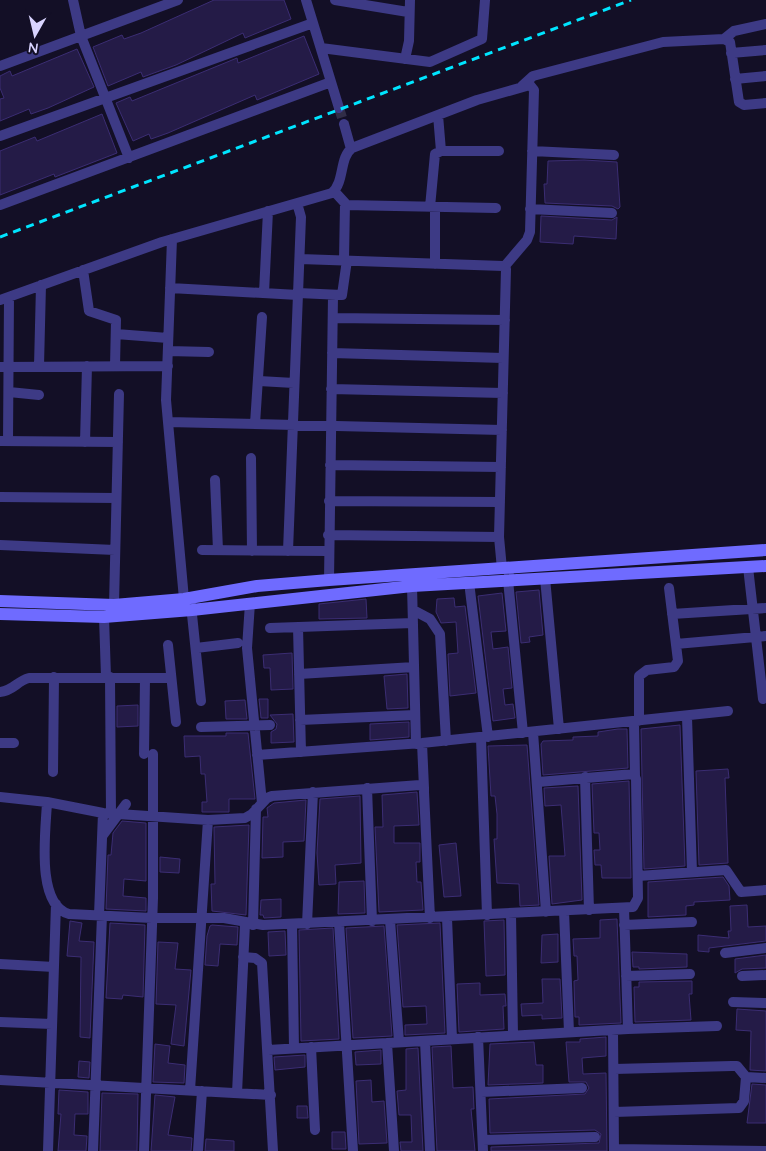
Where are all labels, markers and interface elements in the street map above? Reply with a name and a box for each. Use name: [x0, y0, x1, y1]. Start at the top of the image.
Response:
north arrow: [10, 10, 60, 60]
text: N: [27, 38, 40, 58]

